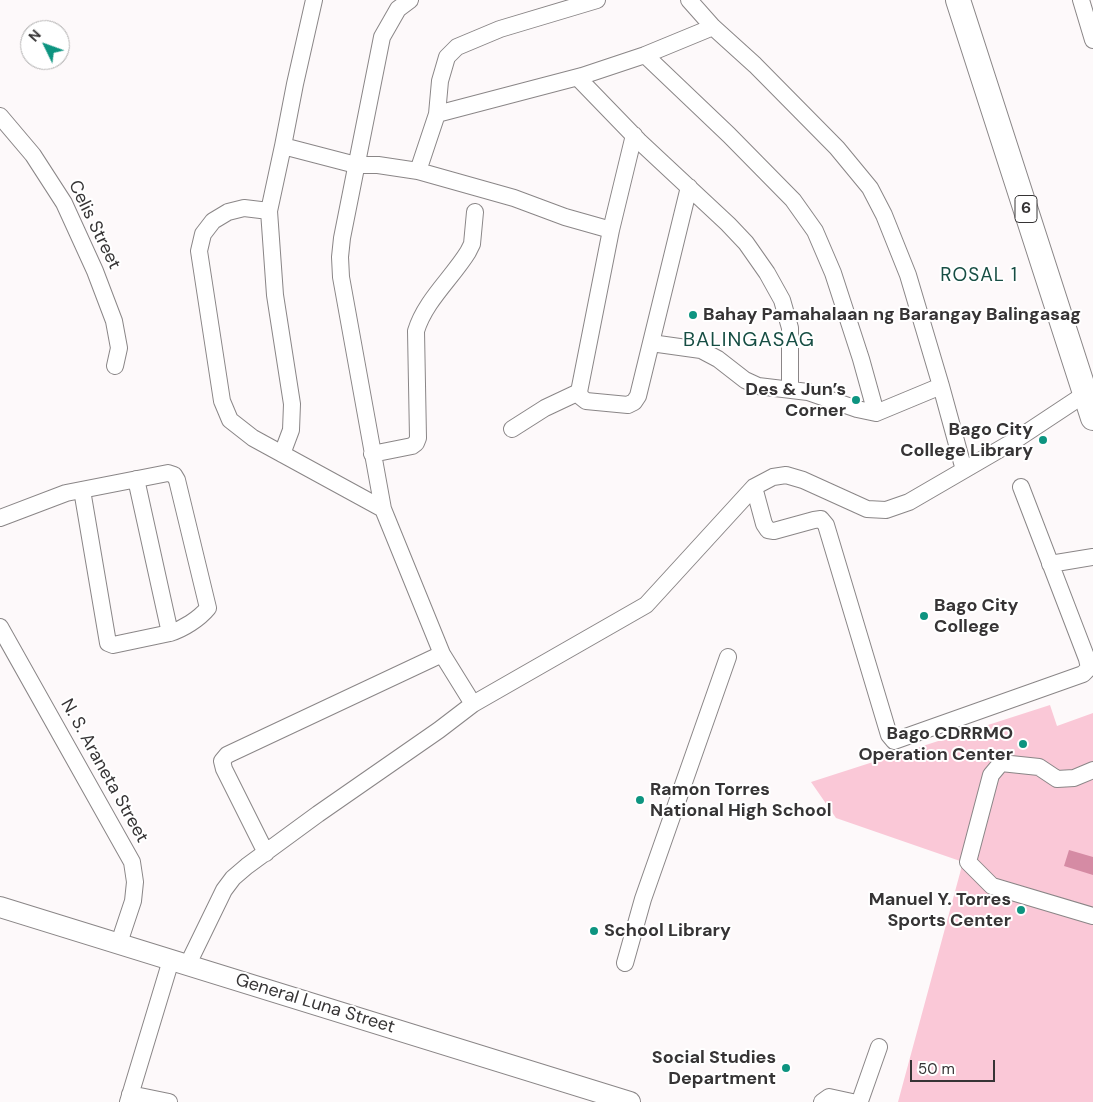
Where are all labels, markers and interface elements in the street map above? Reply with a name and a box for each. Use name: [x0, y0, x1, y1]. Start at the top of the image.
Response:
north arrow: [20, 20, 70, 70]
text: N: [24, 26, 45, 45]
street label: Celis Street: [63, 177, 125, 273]
road number: 6: [1015, 195, 1037, 222]
district label: ROSAL 1: [939, 265, 1019, 287]
place label: Bahay Pamahalaan ng Barangay Balingasag: [703, 304, 1081, 326]
marker: Bahay Pamahalaan ng Barangay Balingasag: [687, 309, 699, 321]
district label: BALINGASAG: [682, 329, 816, 353]
place label: Des & Jun’s Corner: [745, 379, 846, 422]
marker: Des & Jun’s Corner: [850, 394, 862, 406]
place label: Bago City College Library: [900, 419, 1033, 462]
marker: Bago City College Library: [1037, 434, 1049, 446]
place label: Bago City College: [934, 595, 1018, 638]
marker: Bago City College: [918, 610, 930, 622]
street label: N. S. Araneta Street: [56, 695, 152, 847]
place label: Bago CDRRMO Operation Center: [858, 723, 1013, 766]
marker: Bago CDRRMO Operation Center: [1017, 738, 1029, 750]
place label: Ramon Torres National High School: [650, 779, 832, 822]
marker: Ramon Torres National High School: [634, 794, 646, 806]
place label: Manuel Y. Torres Sports Center: [869, 889, 1011, 932]
marker: Manuel Y. Torres Sports Center: [1015, 904, 1027, 916]
place label: School Library: [604, 920, 731, 942]
marker: School Library: [588, 925, 600, 937]
street label: General Luna Street: [233, 969, 397, 1039]
place label: Social Studies Department: [652, 1047, 776, 1090]
scale bar: [913, 1050, 998, 1082]
text: 50 m: [918, 1059, 955, 1079]
marker: Social Studies Department: [780, 1062, 792, 1074]

